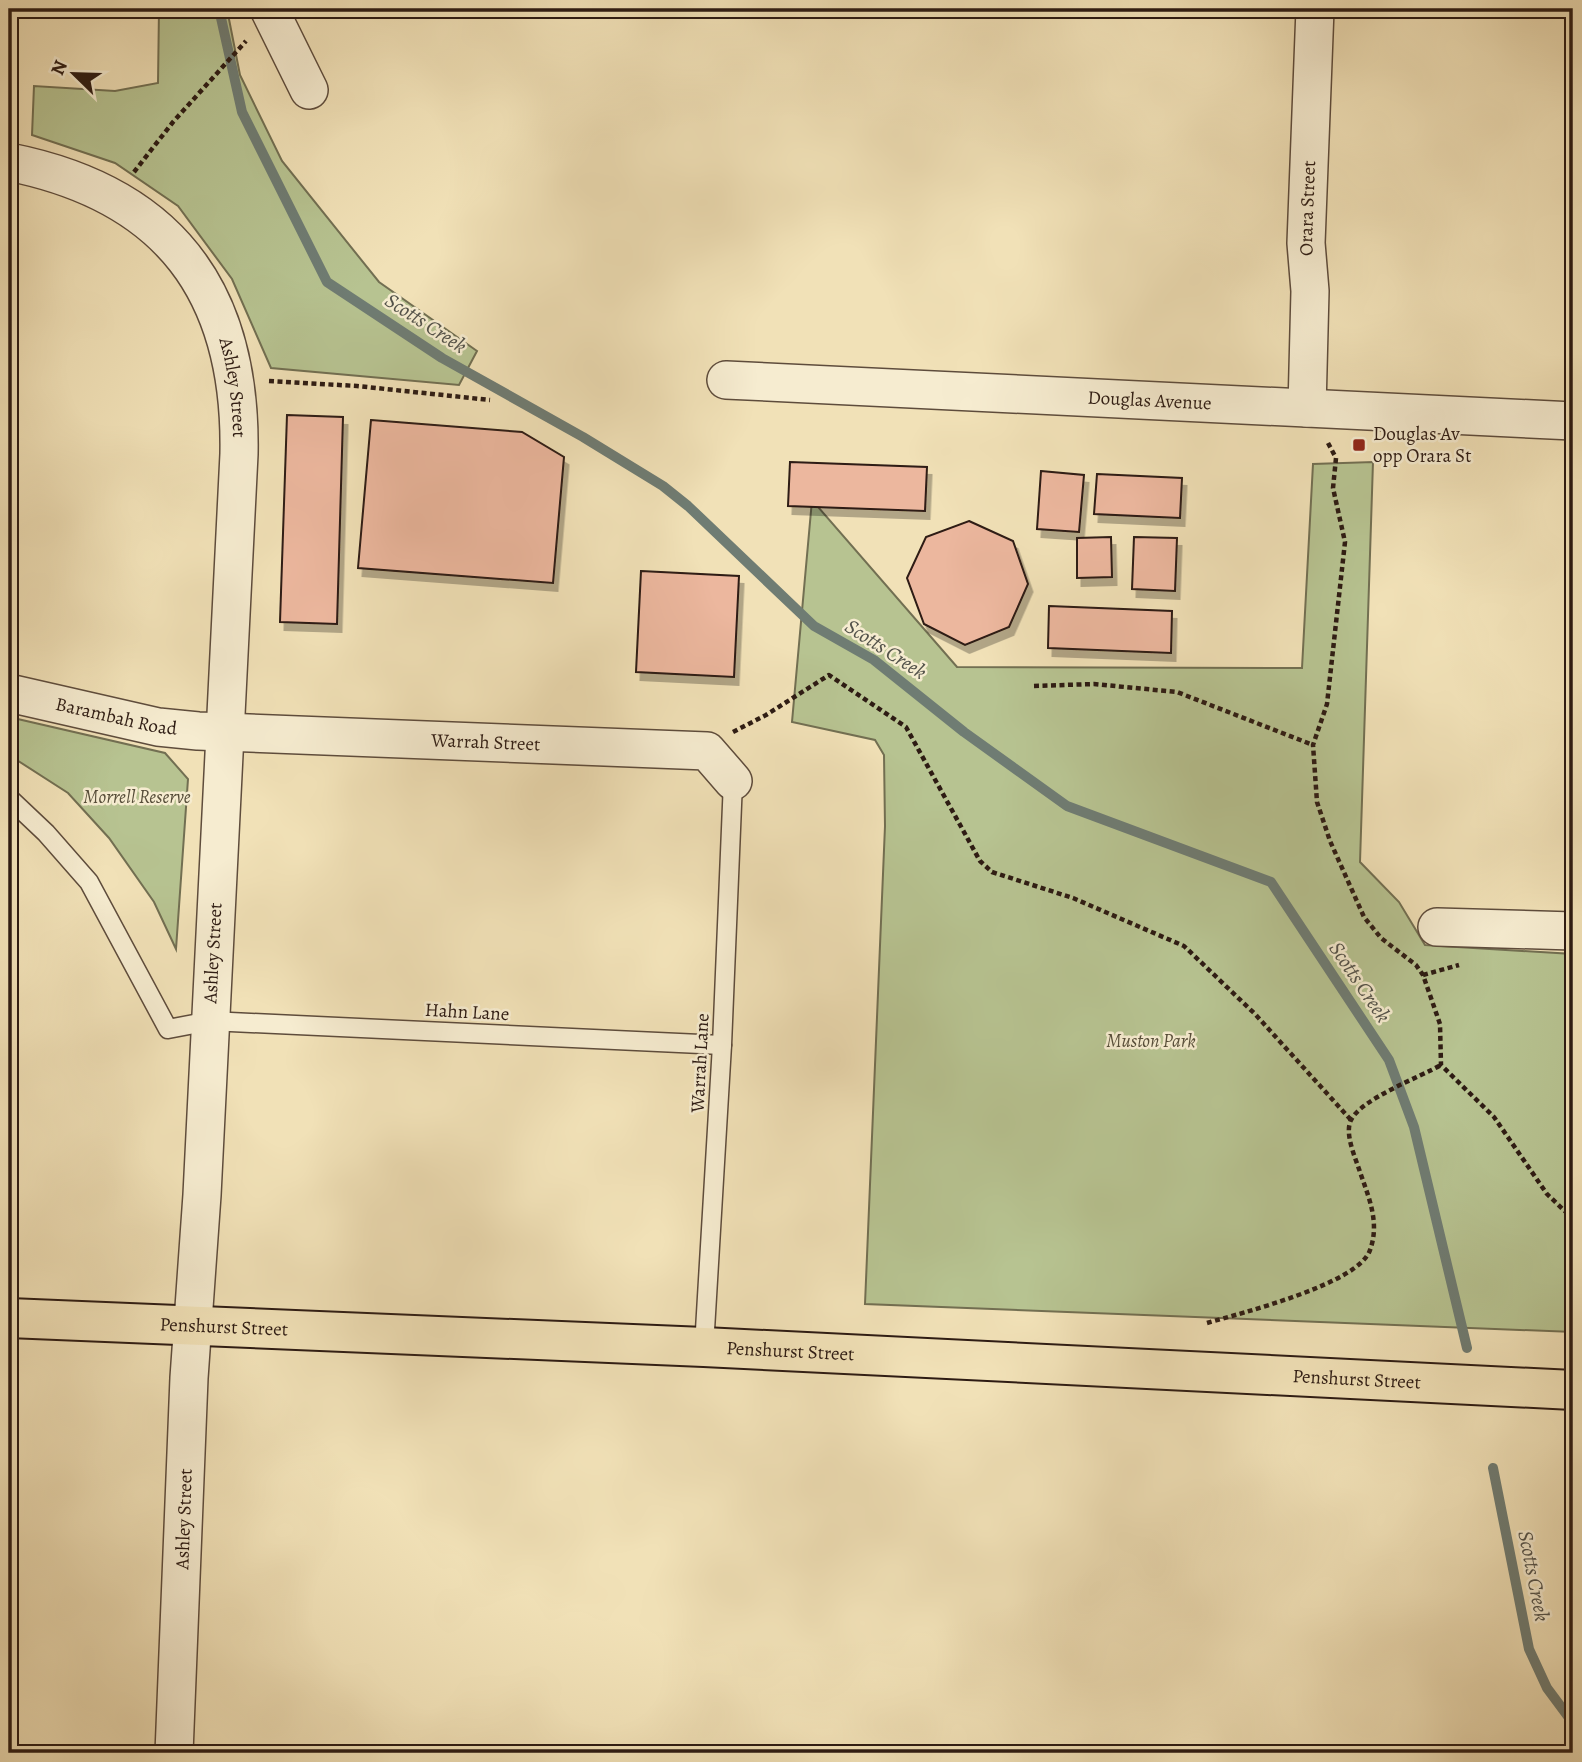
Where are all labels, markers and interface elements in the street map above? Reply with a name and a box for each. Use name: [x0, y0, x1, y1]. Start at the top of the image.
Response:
north arrow: [38, 38, 108, 108]
text: N: [45, 56, 74, 79]
street label: Orara Street: [1293, 160, 1322, 257]
water label: Scotts Creek: [380, 286, 472, 360]
street label: Ashley Street: [212, 333, 252, 438]
street label: Douglas Avenue: [1087, 385, 1212, 416]
place label: Douglas Av opp Orara St: [1373, 421, 1471, 469]
marker: Douglas Av opp Orara St: [1351, 437, 1367, 453]
water label: Scotts Creek: [840, 612, 932, 686]
street label: Barambah Road: [53, 691, 179, 742]
street label: Warrah Street: [430, 727, 541, 757]
park label: Morrell Reserve: [83, 784, 191, 810]
street label: Ashley Street: [197, 902, 229, 1005]
water label: Scotts Creek: [1323, 936, 1397, 1028]
street label: Hahn Lane: [424, 997, 510, 1027]
street label: Warrah Lane: [684, 1013, 716, 1114]
park label: Muston Park: [1106, 1028, 1196, 1054]
street label: Penshurst Street: [159, 1311, 288, 1343]
street label: Penshurst Street: [726, 1335, 855, 1367]
street label: Penshurst Street: [1292, 1363, 1421, 1395]
street label: Ashley Street: [169, 1468, 199, 1571]
water label: Scotts Creek: [1511, 1528, 1557, 1624]

